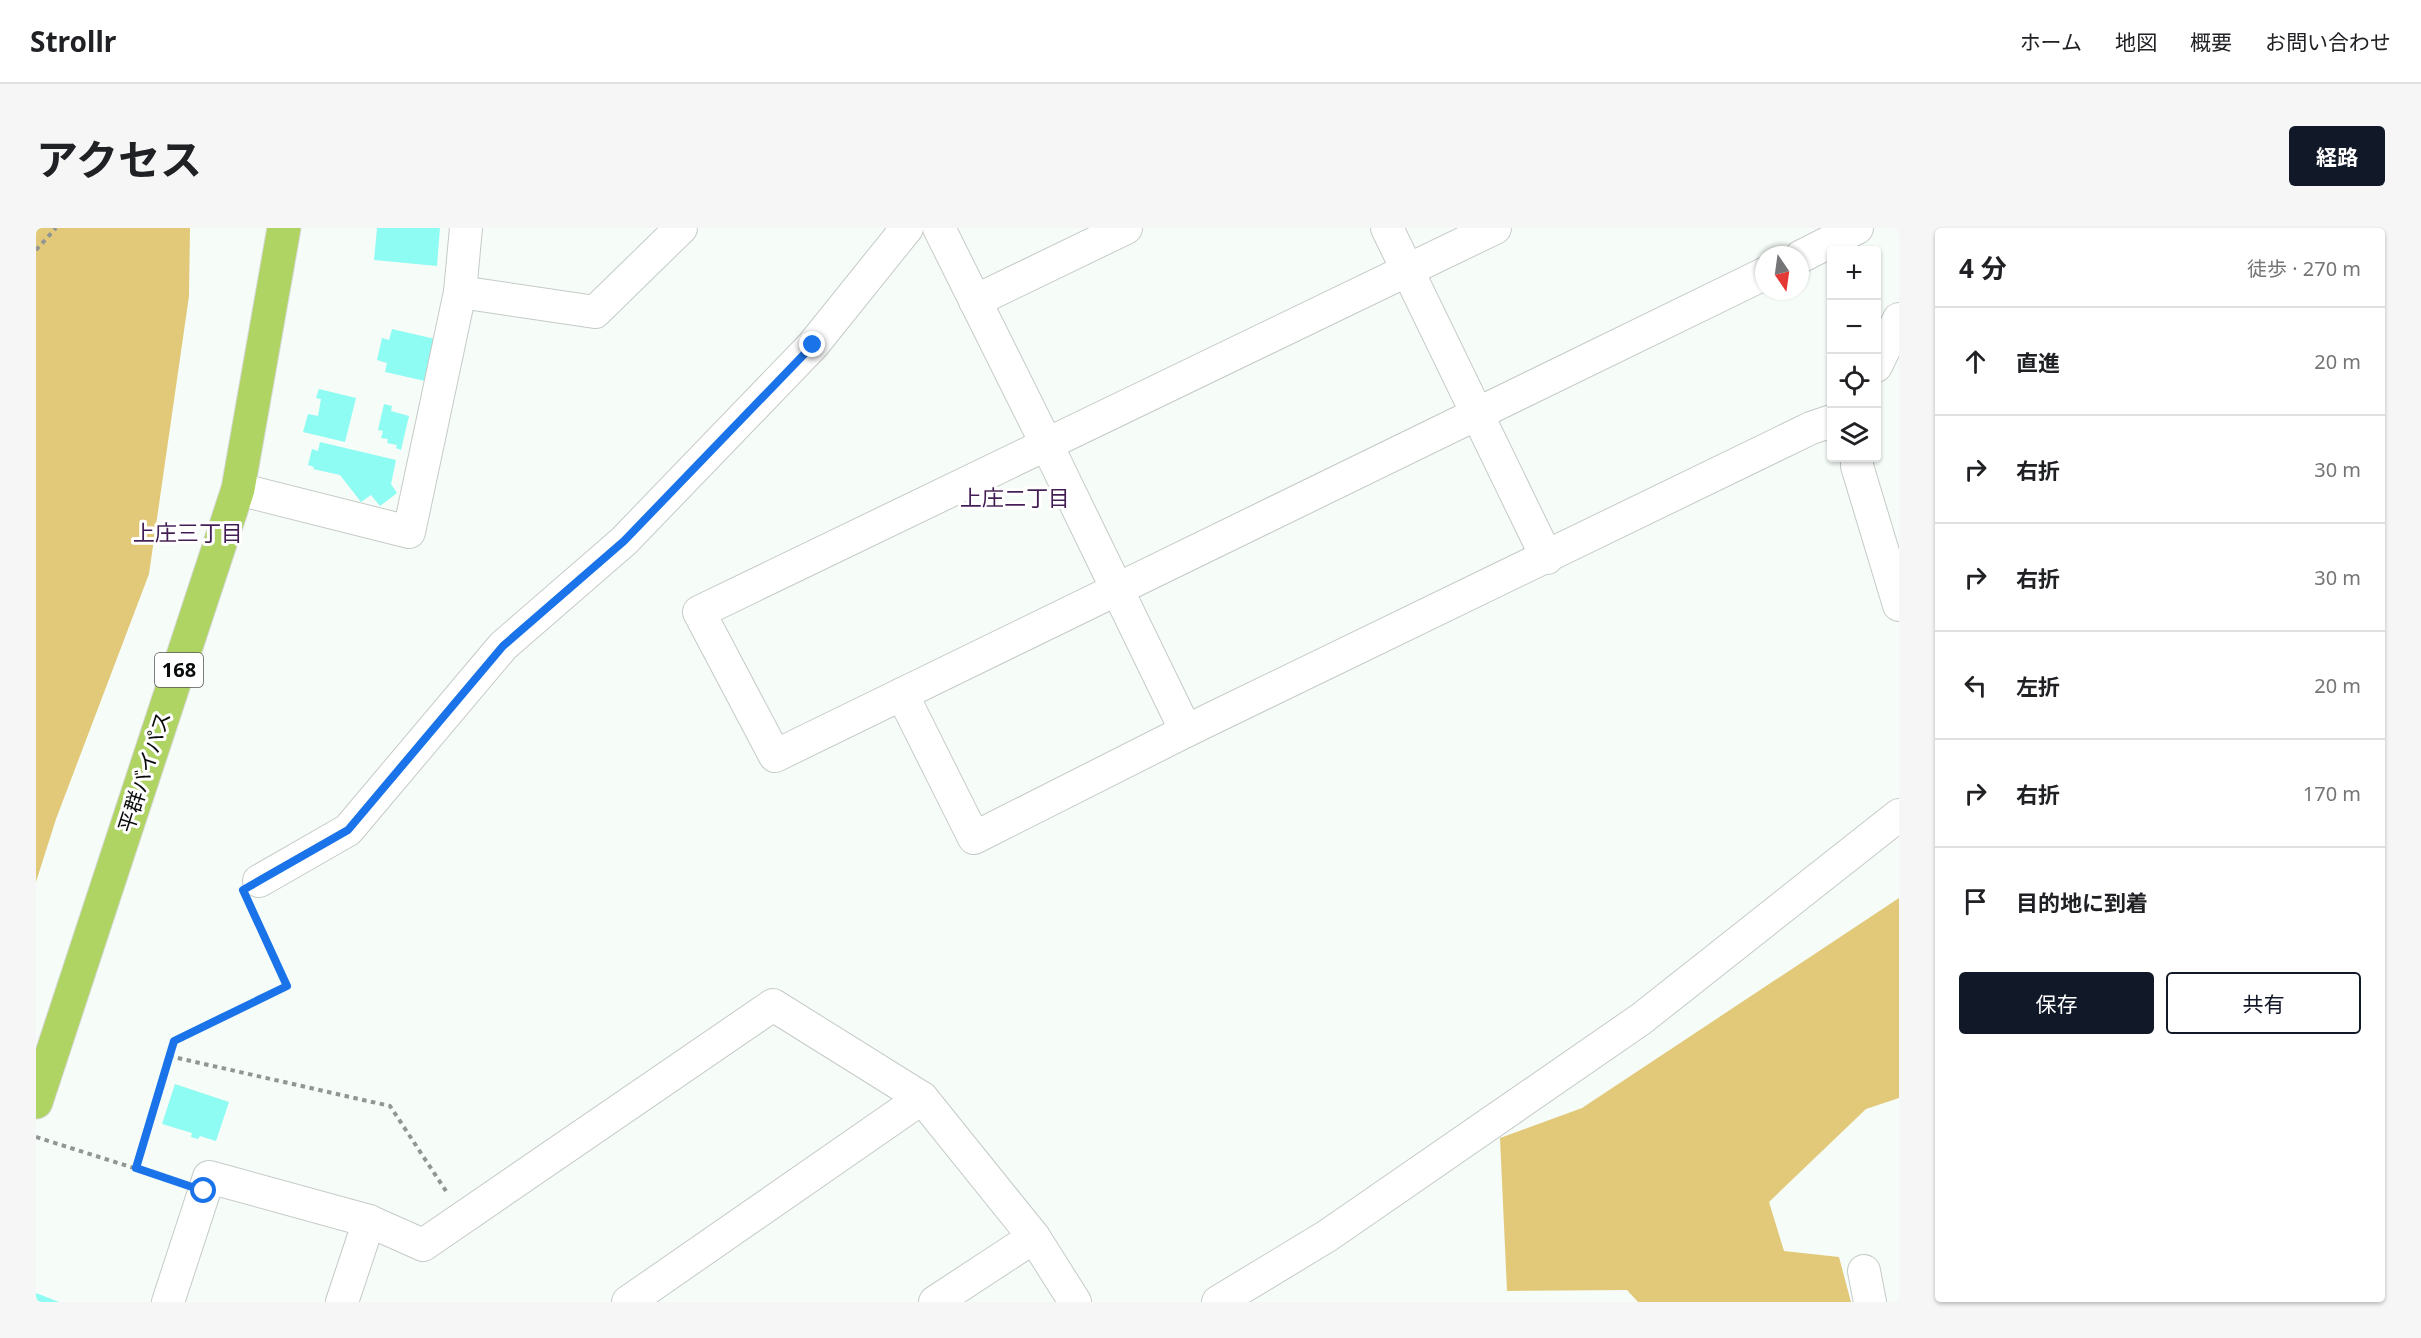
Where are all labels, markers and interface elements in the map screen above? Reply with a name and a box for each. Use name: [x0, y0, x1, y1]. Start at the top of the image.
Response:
text: Strollr: [30, 22, 116, 60]
text: ホーム: [2020, 28, 2082, 56]
text: 地図: [2115, 28, 2157, 56]
text: 概要: [2190, 28, 2232, 56]
text: お問い合わせ: [2265, 28, 2391, 56]
button: 経路: [2289, 126, 2385, 186]
text: アクセス: [36, 130, 202, 187]
north arrow: [1755, 246, 1809, 300]
map controls: [1827, 246, 1881, 462]
button: +: [1827, 246, 1881, 300]
text: 4 分: [1959, 250, 2007, 286]
text: 徒歩 · 270 m: [2247, 255, 2361, 282]
button: −: [1827, 300, 1881, 354]
route end: [799, 331, 825, 357]
icon: ahead: [1959, 345, 1992, 378]
text: 直進: [2016, 347, 2060, 377]
text: 20 m: [2314, 348, 2361, 375]
button: locate: [1827, 354, 1881, 408]
button: layers: [1827, 408, 1881, 462]
icon: right: [1959, 453, 1992, 486]
text: 右折: [2016, 455, 2060, 485]
text: 30 m: [2314, 456, 2361, 483]
district label: 上庄二丁目: [960, 482, 1070, 512]
district label: 上庄三丁目: [133, 517, 243, 547]
icon: right: [1959, 561, 1992, 594]
text: 右折: [2016, 563, 2060, 593]
text: 30 m: [2314, 564, 2361, 591]
road number: 168: [155, 653, 203, 687]
icon: left: [1959, 669, 1992, 702]
text: 左折: [2016, 671, 2060, 701]
text: 20 m: [2314, 672, 2361, 699]
street label: 平群バイパス: [111, 708, 177, 836]
icon: right: [1959, 777, 1992, 810]
text: 右折: [2016, 779, 2060, 809]
text: 170 m: [2303, 780, 2361, 807]
icon: arrive: [1959, 885, 1992, 918]
text: 目的地に到着: [2016, 887, 2148, 917]
button: 保存: [1959, 972, 2154, 1034]
button: 共有: [2166, 972, 2361, 1034]
route start: [190, 1177, 216, 1203]

